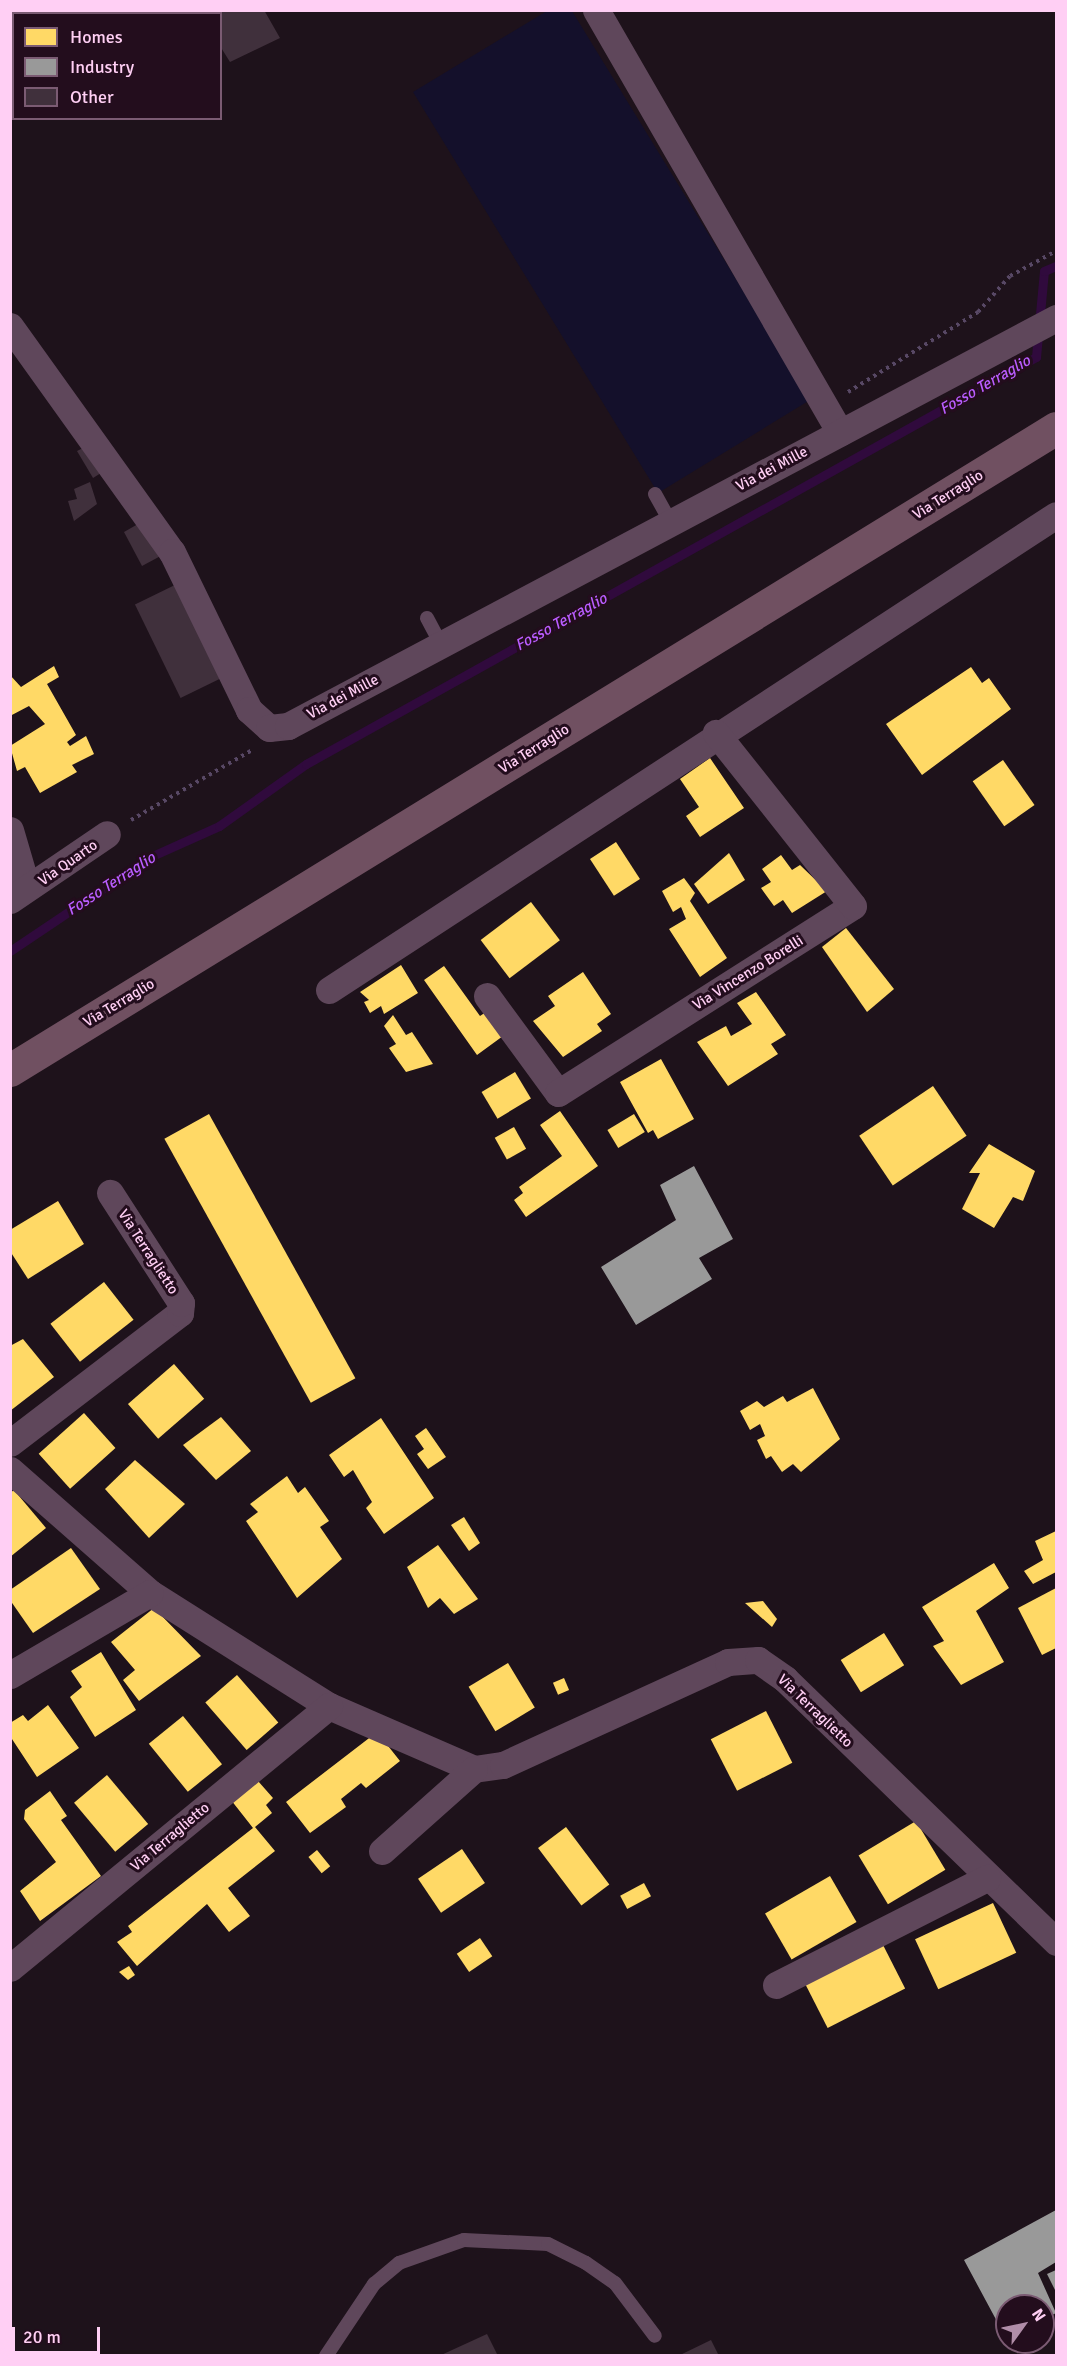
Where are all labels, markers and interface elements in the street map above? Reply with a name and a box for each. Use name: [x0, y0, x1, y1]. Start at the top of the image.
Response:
legend: [12, 12, 222, 120]
text: Homes: [70, 26, 123, 48]
text: Industry: [70, 56, 134, 78]
text: Other: [70, 86, 114, 108]
water label: Fosso Terraglio: [936, 351, 1034, 419]
street label: Via dei Mille: [733, 443, 811, 495]
street label: Via Terraglio: [909, 466, 987, 524]
water label: Fosso Terraglio: [512, 589, 610, 655]
street label: Via dei Mille: [304, 671, 382, 723]
street label: Via Terraglio: [495, 720, 573, 778]
street label: Via Quarto: [35, 836, 101, 890]
water label: Fosso Terraglio: [63, 848, 159, 920]
street label: Via Vincenzo Borelli: [689, 932, 807, 1014]
street label: Via Terraglio: [80, 975, 158, 1031]
street label: Via Terraglietto: [114, 1206, 182, 1298]
street label: Via Terraglietto: [774, 1671, 856, 1751]
street label: Via Terraglietto: [127, 1799, 213, 1875]
north arrow: [995, 2294, 1055, 2354]
text: N: [1027, 2305, 1050, 2325]
scale bar: [15, 2315, 104, 2353]
text: 20 m: [23, 2326, 61, 2348]

